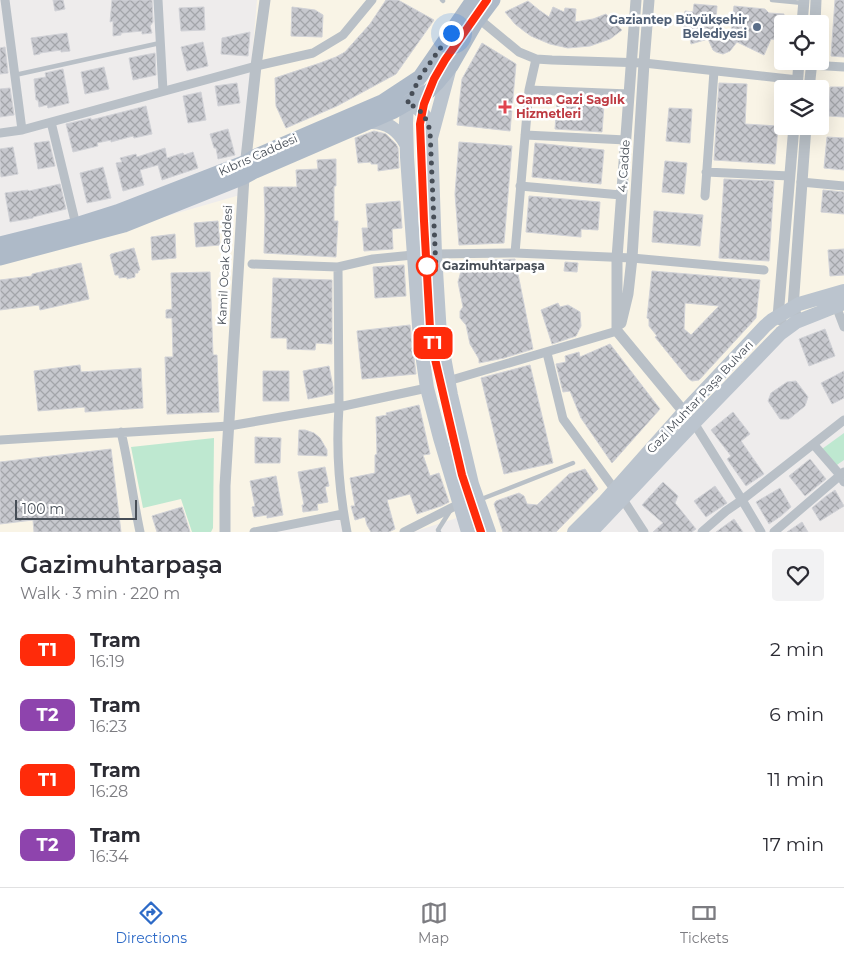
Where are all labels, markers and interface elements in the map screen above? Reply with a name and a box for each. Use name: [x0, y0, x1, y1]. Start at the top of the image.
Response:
place label: Gaziantep Büyükşehir Belediyesi: [609, 12, 747, 41]
map controls: [774, 15, 829, 135]
button: locate: [774, 15, 829, 70]
your location: [439, 21, 464, 46]
marker: Gaziantep Büyükşehir Belediyesi: [751, 21, 763, 33]
button: layers: [774, 80, 829, 135]
place label: Gama Gazi Saglık Hizmetleri: [516, 92, 625, 121]
marker: Gama Gazi Saglık Hizmetleri: [498, 100, 512, 114]
street label: Kıbrıs Caddesi: [216, 130, 300, 179]
street label: 4. Cadde: [614, 139, 633, 193]
street label: Kamil Ocak Caddesi: [214, 205, 235, 325]
marker: Gazimuhtarpaşa: [416, 255, 438, 277]
place label: Gazimuhtarpaşa: [442, 258, 545, 273]
line badge: T1: [410, 327, 456, 359]
text: T1: [424, 332, 442, 354]
street label: Gazi Muhtar Paşa Bulvarı: [643, 337, 756, 456]
scale bar: [15, 497, 138, 520]
text: 100 m: [22, 500, 64, 518]
button: heart: [772, 549, 824, 601]
text: Gazimuhtarpaşa: [20, 550, 223, 579]
text: Walk · 3 min · 220 m: [20, 584, 180, 603]
text: Tram: [90, 629, 141, 652]
text: 2 min: [770, 638, 824, 661]
text: T1: [38, 639, 57, 661]
text: 16:19: [90, 652, 124, 671]
text: Tram: [90, 694, 141, 717]
text: 6 min: [769, 703, 824, 726]
text: T2: [36, 704, 59, 726]
text: 16:23: [90, 717, 127, 736]
text: Tram: [90, 759, 141, 782]
text: 11 min: [767, 768, 824, 791]
text: T1: [38, 769, 57, 791]
text: 16:28: [90, 782, 128, 801]
text: Tram: [90, 824, 141, 847]
text: 17 min: [763, 833, 824, 856]
text: T2: [36, 834, 59, 856]
text: 16:34: [90, 847, 129, 866]
tab: Directions: [115, 899, 187, 947]
tab: Map: [418, 899, 449, 947]
tab: Tickets: [680, 899, 729, 947]

